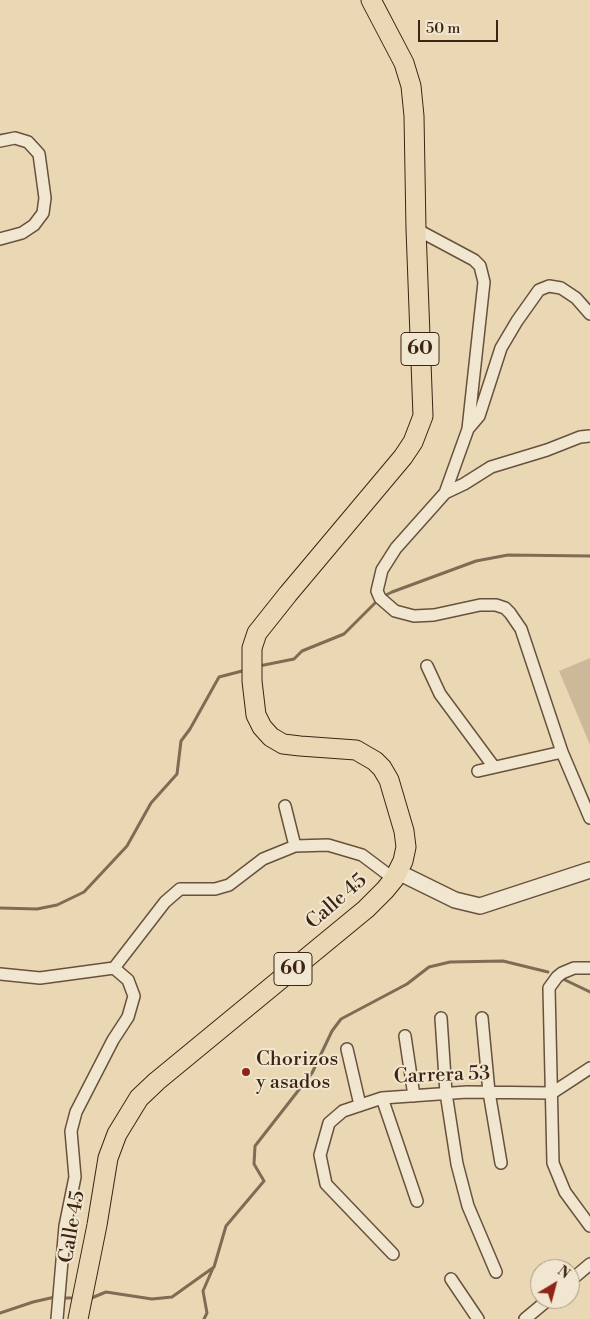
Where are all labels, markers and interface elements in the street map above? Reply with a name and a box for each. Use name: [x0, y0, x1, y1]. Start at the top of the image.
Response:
scale bar: [420, 10, 500, 42]
text: 50 m: [426, 19, 460, 38]
road number: 60: [401, 332, 439, 366]
street label: Calle 45: [302, 869, 372, 935]
road number: 60: [274, 952, 312, 986]
place label: Chorizos y asados: [256, 1048, 338, 1095]
street label: Carrera 53: [393, 1062, 491, 1090]
marker: Chorizos y asados: [240, 1066, 252, 1078]
street label: Calle 45: [55, 1189, 91, 1265]
north arrow: [530, 1259, 580, 1309]
text: N: [554, 1262, 573, 1283]

